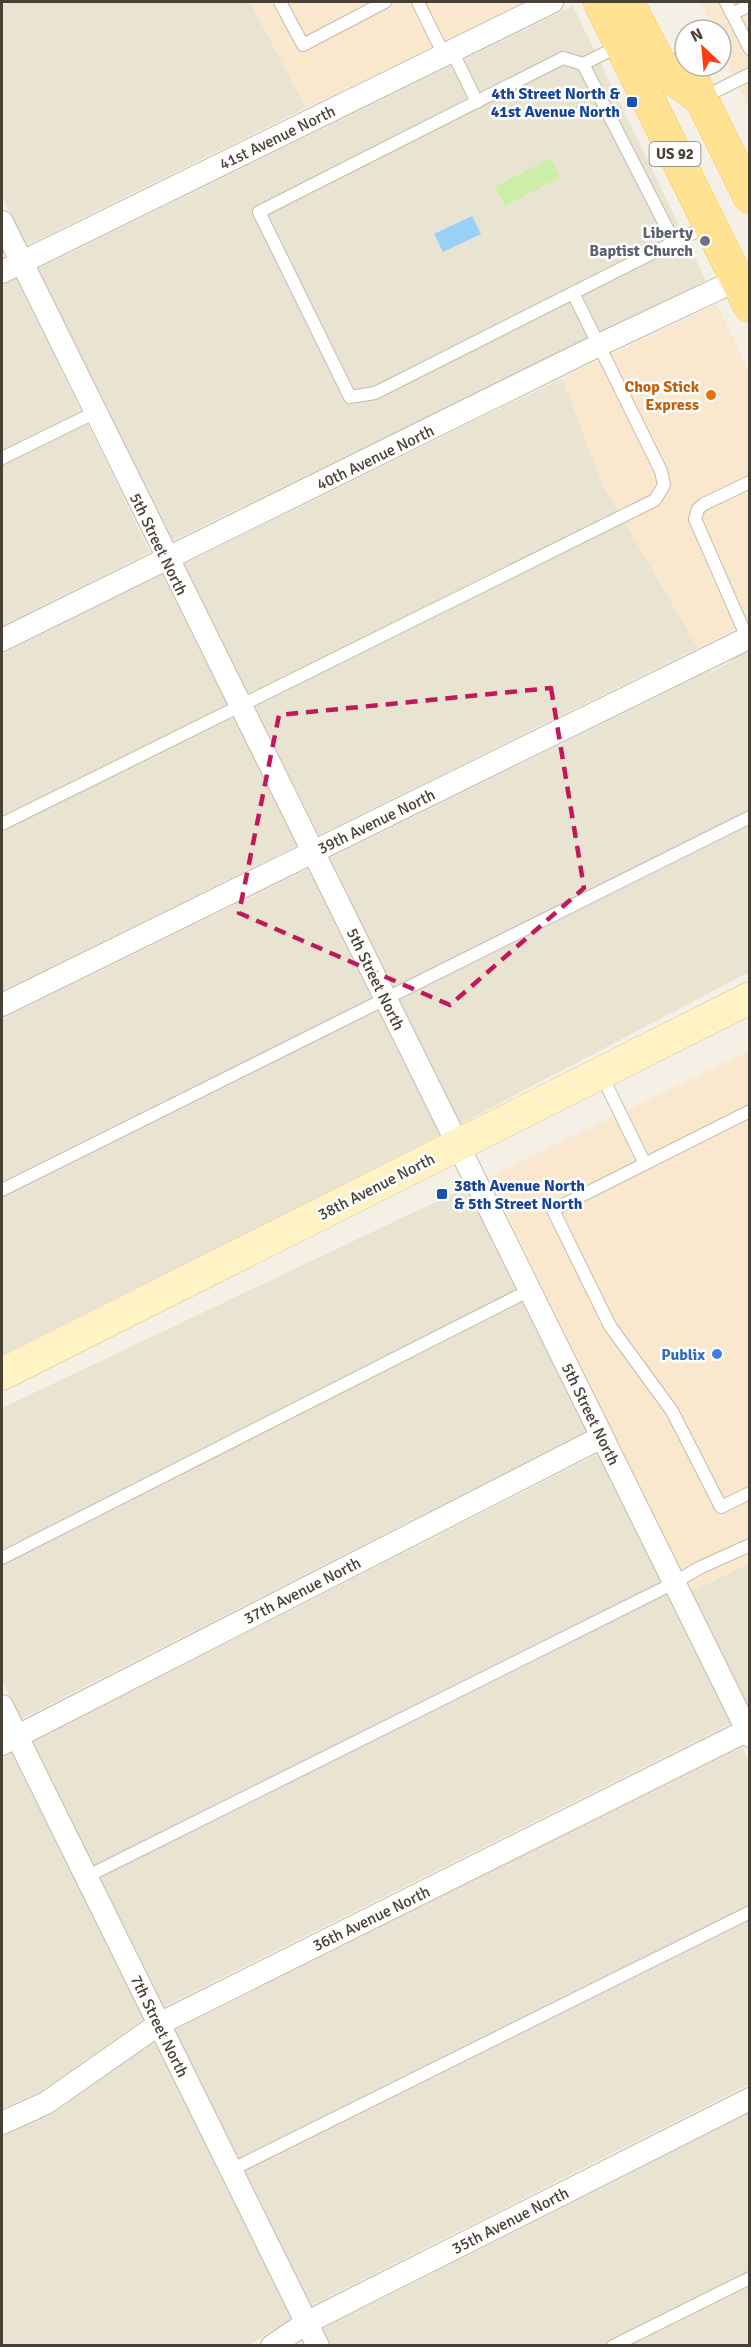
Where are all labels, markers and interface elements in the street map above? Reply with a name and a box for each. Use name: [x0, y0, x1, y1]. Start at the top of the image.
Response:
north arrow: [673, 18, 733, 78]
text: N: [687, 24, 706, 47]
place label: 4th Street North & 41st Avenue North: [491, 84, 621, 122]
marker: 4th Street North & 41st Avenue North: [625, 95, 639, 109]
street label: 41st Avenue North: [216, 101, 339, 175]
road number: US 92: [650, 142, 700, 166]
place label: Liberty Baptist Church: [589, 223, 693, 261]
marker: Liberty Baptist Church: [698, 234, 712, 248]
place label: Chop Stick Express: [624, 377, 700, 415]
marker: Chop Stick Express: [704, 388, 718, 402]
street label: 40th Avenue North: [313, 421, 438, 495]
street label: 5th Street North: [125, 490, 192, 599]
street label: 39th Avenue North: [314, 785, 439, 859]
street label: 5th Street North: [342, 925, 409, 1034]
street label: 38th Avenue North: [315, 1149, 438, 1225]
place label: 38th Avenue North & 5th Street North: [454, 1176, 585, 1214]
marker: 38th Avenue North & 5th Street North: [435, 1187, 449, 1201]
place label: Publix: [661, 1345, 705, 1365]
marker: Publix: [710, 1347, 724, 1361]
street label: 5th Street North: [557, 1360, 624, 1469]
street label: 37th Avenue North: [241, 1553, 364, 1629]
street label: 36th Avenue North: [309, 1882, 434, 1956]
street label: 7th Street North: [126, 1972, 193, 2081]
street label: 35th Avenue North: [449, 2183, 572, 2259]

